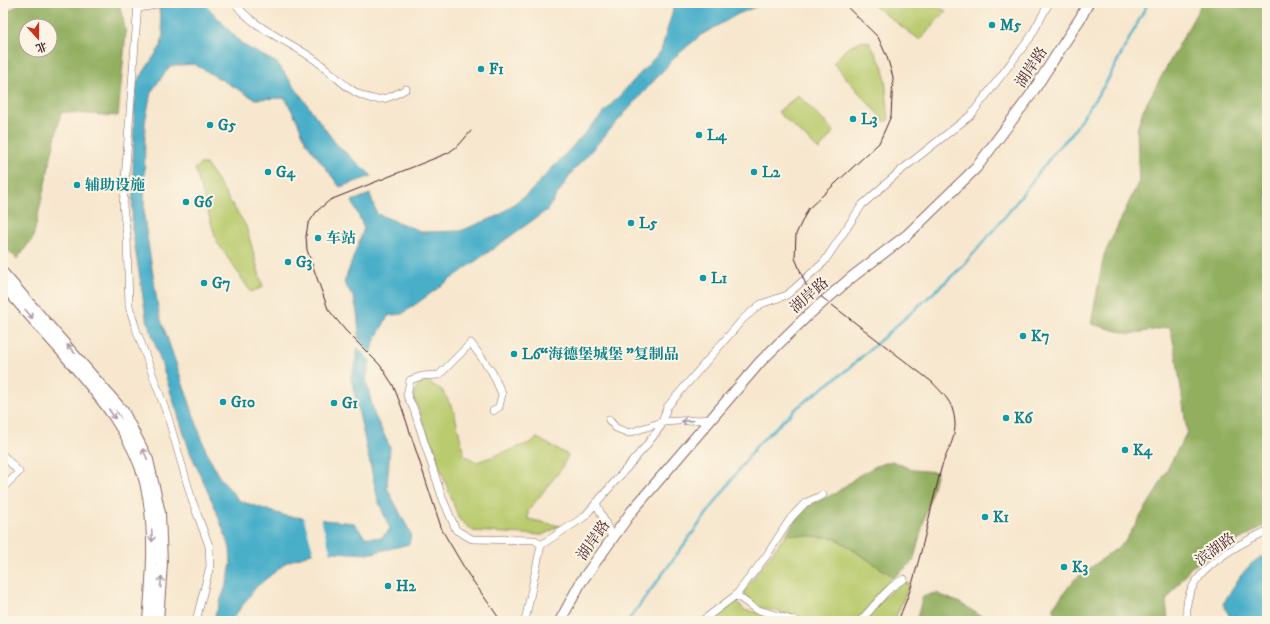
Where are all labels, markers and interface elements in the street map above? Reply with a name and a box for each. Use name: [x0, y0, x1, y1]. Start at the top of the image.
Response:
place label: M5: [1000, 16, 1022, 35]
north arrow: [18, 18, 58, 58]
marker: M5: [987, 20, 997, 30]
text: 北: [34, 38, 49, 55]
street label: 湖岸路: [1011, 43, 1052, 91]
place label: F1: [489, 60, 504, 79]
marker: F1: [476, 64, 486, 74]
place label: L3: [861, 110, 878, 129]
marker: L3: [848, 114, 858, 124]
place label: G5: [218, 116, 236, 135]
marker: G5: [205, 120, 215, 130]
place label: L4: [707, 126, 728, 145]
marker: L4: [694, 130, 704, 140]
place label: G4: [276, 163, 296, 182]
place label: L2: [762, 163, 781, 182]
marker: G4: [263, 167, 273, 177]
marker: L2: [749, 167, 759, 177]
place label: 辅助设施: [85, 176, 145, 195]
marker: 辅助设施: [72, 180, 82, 190]
place label: G6: [194, 193, 213, 212]
marker: G6: [181, 197, 191, 207]
place label: L5: [639, 214, 658, 233]
marker: L5: [626, 218, 636, 228]
place label: 车站: [326, 229, 356, 248]
marker: 车站: [313, 233, 323, 243]
place label: G3: [296, 253, 312, 272]
marker: G3: [283, 257, 293, 267]
place label: L1: [711, 269, 728, 288]
marker: L1: [698, 273, 708, 283]
street label: 湖岸路: [786, 273, 833, 317]
place label: G7: [212, 274, 230, 293]
marker: G7: [199, 278, 209, 288]
one-way arrow: [24, 309, 33, 320]
place label: K7: [1031, 327, 1050, 346]
marker: K7: [1018, 331, 1028, 341]
one-way arrow: [66, 344, 75, 354]
place label: L6“海德堡城堡 ”复制品: [522, 345, 679, 364]
marker: L6“海德堡城堡 ”复制品: [509, 349, 519, 359]
place label: G10: [231, 393, 255, 412]
place label: G1: [342, 394, 358, 413]
marker: G10: [218, 397, 228, 407]
marker: G1: [329, 398, 339, 408]
one-way arrow: [108, 408, 116, 419]
place label: K6: [1014, 409, 1034, 428]
marker: K6: [1001, 413, 1011, 423]
one-way arrow: [681, 417, 694, 424]
place label: K4: [1133, 441, 1154, 460]
marker: K4: [1120, 445, 1130, 455]
one-way arrow: [141, 449, 148, 461]
place label: K1: [993, 508, 1010, 527]
marker: K1: [980, 512, 990, 522]
street label: 湖岸路: [573, 516, 614, 564]
street label: 滨湖路: [1192, 528, 1239, 570]
one-way arrow: [148, 529, 156, 542]
place label: K3: [1072, 558, 1089, 577]
marker: K3: [1059, 562, 1069, 572]
one-way arrow: [157, 576, 164, 589]
place label: H2: [396, 577, 417, 596]
marker: H2: [383, 581, 393, 591]

